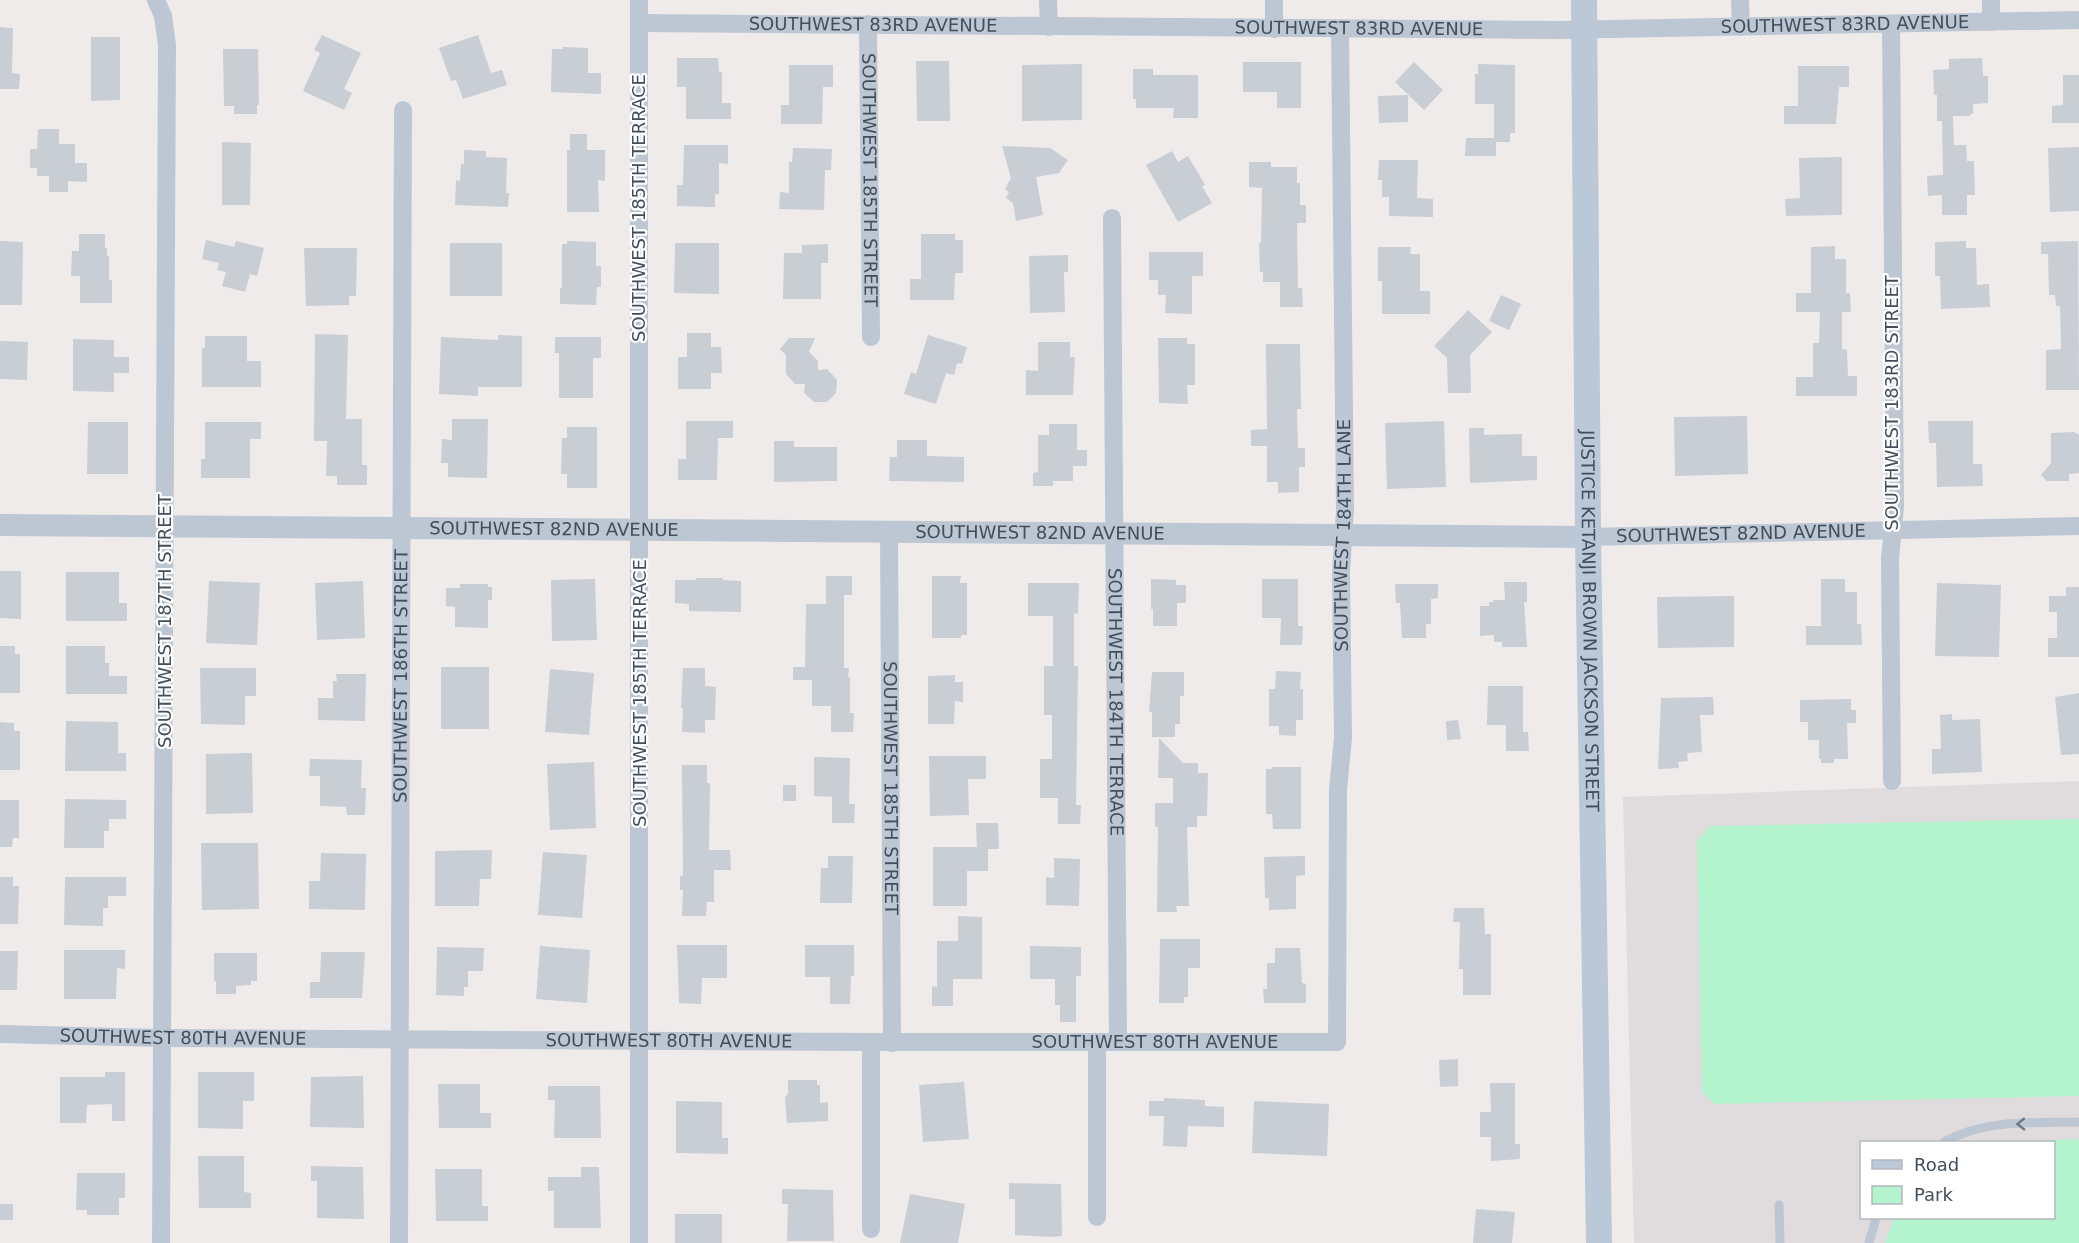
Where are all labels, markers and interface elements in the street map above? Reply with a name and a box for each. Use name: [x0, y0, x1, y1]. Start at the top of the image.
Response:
street label: SOUTHWEST 83RD AVENUE: [1720, 11, 1969, 37]
street label: SOUTHWEST 83RD AVENUE: [749, 13, 997, 36]
street label: SOUTHWEST 83RD AVENUE: [1235, 17, 1483, 39]
street label: SOUTHWEST 185TH STREET: [858, 53, 882, 308]
street label: SOUTHWEST 185TH TERRACE: [628, 74, 649, 342]
street label: SOUTHWEST 183RD STREET: [1881, 274, 1902, 531]
street label: SOUTHWEST 184TH LANE: [1330, 419, 1355, 652]
street label: JUSTICE KETANJI BROWN JACKSON STREET: [1577, 429, 1603, 813]
street label: SOUTHWEST 187TH STREET: [154, 493, 175, 748]
street label: SOUTHWEST 82ND AVENUE: [429, 517, 679, 540]
street label: SOUTHWEST 82ND AVENUE: [1616, 520, 1866, 546]
street label: SOUTHWEST 82ND AVENUE: [915, 521, 1165, 544]
street label: SOUTHWEST 186TH STREET: [390, 548, 411, 803]
street label: SOUTHWEST 185TH TERRACE: [629, 559, 650, 827]
street label: SOUTHWEST 184TH TERRACE: [1105, 568, 1127, 836]
street label: SOUTHWEST 185TH STREET: [880, 661, 902, 916]
street label: SOUTHWEST 80TH AVENUE: [59, 1024, 306, 1049]
street label: SOUTHWEST 80TH AVENUE: [545, 1029, 792, 1052]
street label: SOUTHWEST 80TH AVENUE: [1032, 1031, 1278, 1052]
one-way arrow: [2016, 1117, 2025, 1130]
legend: [1860, 1141, 2055, 1219]
text: Road: [1914, 1154, 1959, 1175]
text: Park: [1914, 1184, 1953, 1205]

